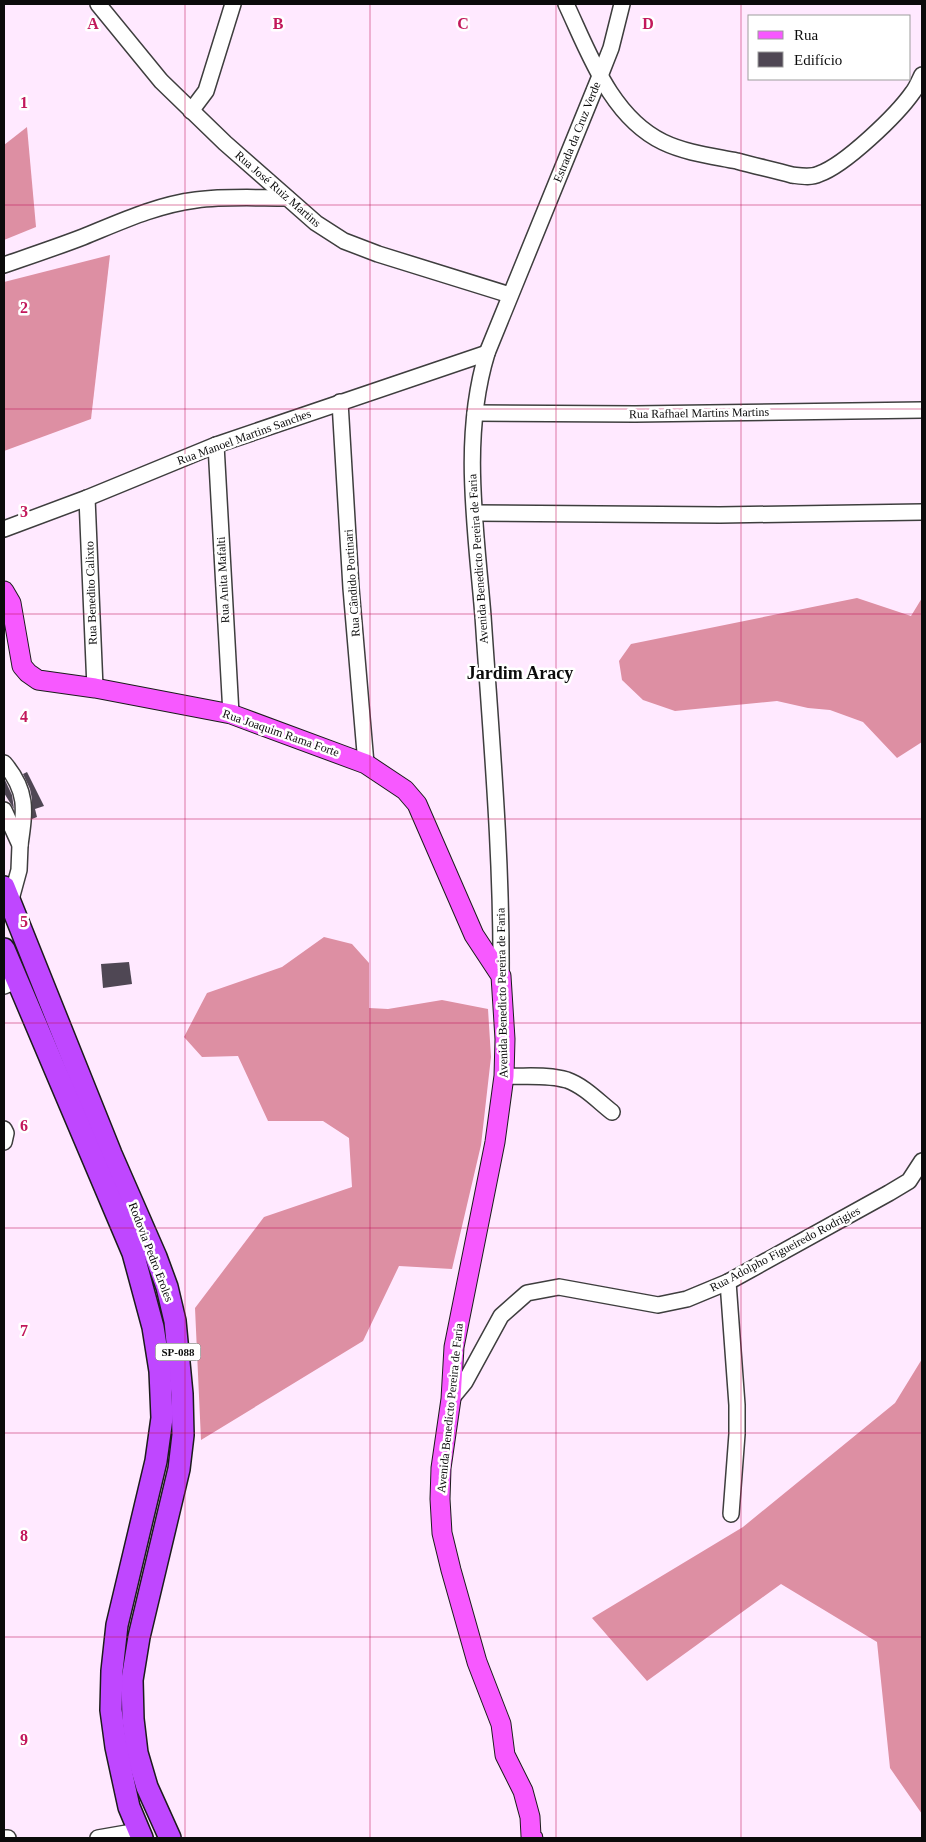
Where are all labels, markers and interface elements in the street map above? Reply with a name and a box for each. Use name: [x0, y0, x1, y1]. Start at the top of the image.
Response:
text: A: [87, 15, 99, 32]
text: B: [273, 15, 284, 32]
text: C: [457, 15, 469, 32]
text: D: [642, 15, 654, 32]
legend: [748, 15, 911, 80]
text: Rua: [794, 27, 819, 43]
text: Edifício: [794, 52, 842, 68]
street label: Estrada da Cruz Verde: [550, 80, 604, 184]
text: 1: [20, 94, 28, 111]
street label: Rua José Ruiz Martins: [232, 148, 324, 230]
text: 2: [20, 299, 28, 316]
street label: Rua Rafhael Martins Martins: [629, 405, 770, 421]
street label: Rua Manoel Martins Sanches: [175, 406, 313, 468]
street label: Avenida Benedicto Pereira de Faria: [465, 473, 491, 644]
text: 3: [20, 503, 28, 520]
street label: Rua Cândido Portinari: [341, 528, 363, 637]
street label: Rua Anita Mafalti: [214, 536, 232, 624]
street label: Rua Benedito Calixto: [82, 541, 100, 645]
district label: Jardim Aracy: [467, 663, 573, 683]
street label: Rua Joaquim Rama Forte: [221, 706, 341, 760]
text: 4: [20, 708, 28, 725]
street label: Avenida Benedicto Pereira de Faria: [494, 907, 510, 1078]
text: 5: [20, 913, 28, 930]
text: 6: [20, 1117, 28, 1134]
street label: Rodovia Pedro Eroles: [126, 1200, 177, 1304]
street label: Rua Adolpho Figueiredo Rodrigies: [707, 1203, 863, 1295]
text: 7: [20, 1322, 28, 1339]
street label: Avenida Benedicto Pereira de Faria: [434, 1322, 466, 1493]
road number: SP-088: [156, 1344, 200, 1360]
text: 8: [20, 1527, 28, 1544]
text: 9: [20, 1731, 28, 1748]

